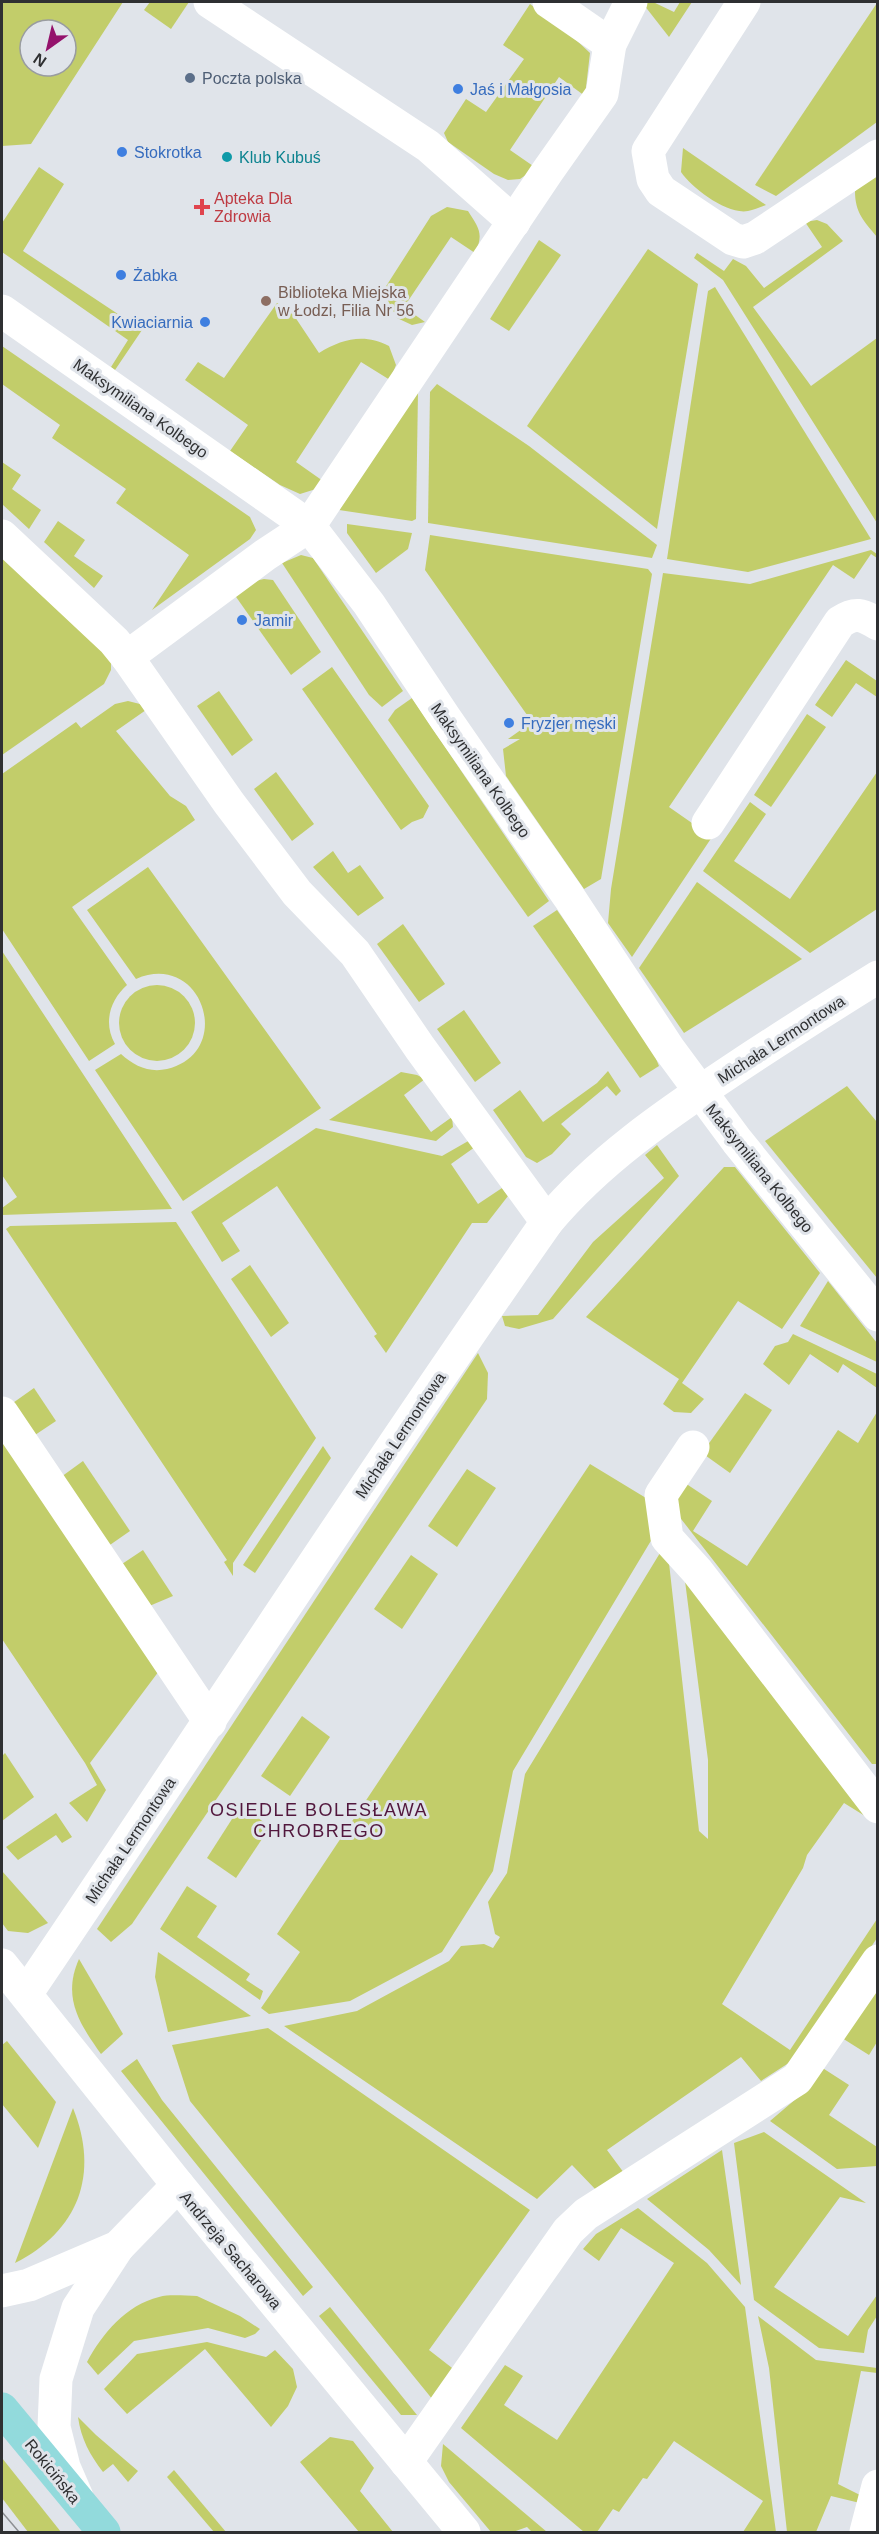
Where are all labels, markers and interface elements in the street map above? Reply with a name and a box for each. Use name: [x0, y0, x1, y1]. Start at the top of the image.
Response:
north arrow: [18, 18, 78, 78]
text: N: [30, 50, 49, 70]
place label: Poczta polska: [202, 70, 302, 87]
marker: Poczta polska: [183, 71, 197, 85]
place label: Jaś i Małgosia: [470, 81, 571, 98]
marker: Jaś i Małgosia: [451, 82, 465, 96]
place label: Stokrotka: [134, 144, 202, 161]
marker: Stokrotka: [115, 145, 129, 159]
place label: Klub Kubuś: [239, 149, 321, 166]
marker: Klub Kubuś: [220, 150, 234, 164]
place label: Apteka Dla Zdrowia: [214, 190, 292, 225]
marker: Apteka Dla Zdrowia: [195, 200, 209, 214]
place label: Żabka: [133, 266, 178, 284]
marker: Żabka: [114, 268, 128, 282]
place label: Biblioteka Miejska w Łodzi, Filia Nr 56: [277, 284, 414, 319]
marker: Biblioteka Miejska w Łodzi, Filia Nr 56: [259, 294, 273, 308]
place label: Kwiaciarnia: [111, 314, 193, 331]
marker: Kwiaciarnia: [198, 315, 212, 329]
street label: Maksymiliana Kolbego: [70, 356, 211, 461]
place label: Jamir: [254, 612, 294, 629]
marker: Jamir: [235, 613, 249, 627]
street label: Maksymiliana Kolbego: [428, 700, 534, 841]
place label: Fryzjer męski: [521, 715, 616, 732]
marker: Fryzjer męski: [502, 716, 516, 730]
street label: Michała Lermontowa: [715, 992, 848, 1087]
street label: Maksymiliana Kolbego: [703, 1101, 817, 1236]
street label: Michała Lermontowa: [352, 1369, 449, 1501]
street label: Michała Lermontowa: [82, 1774, 179, 1906]
district label: OSIEDLE BOLESŁAWA CHROBREGO: [210, 1800, 428, 1841]
street label: Andrzeja Sacharowa: [177, 2188, 285, 2312]
street label: Rokicińska: [22, 2436, 84, 2507]

